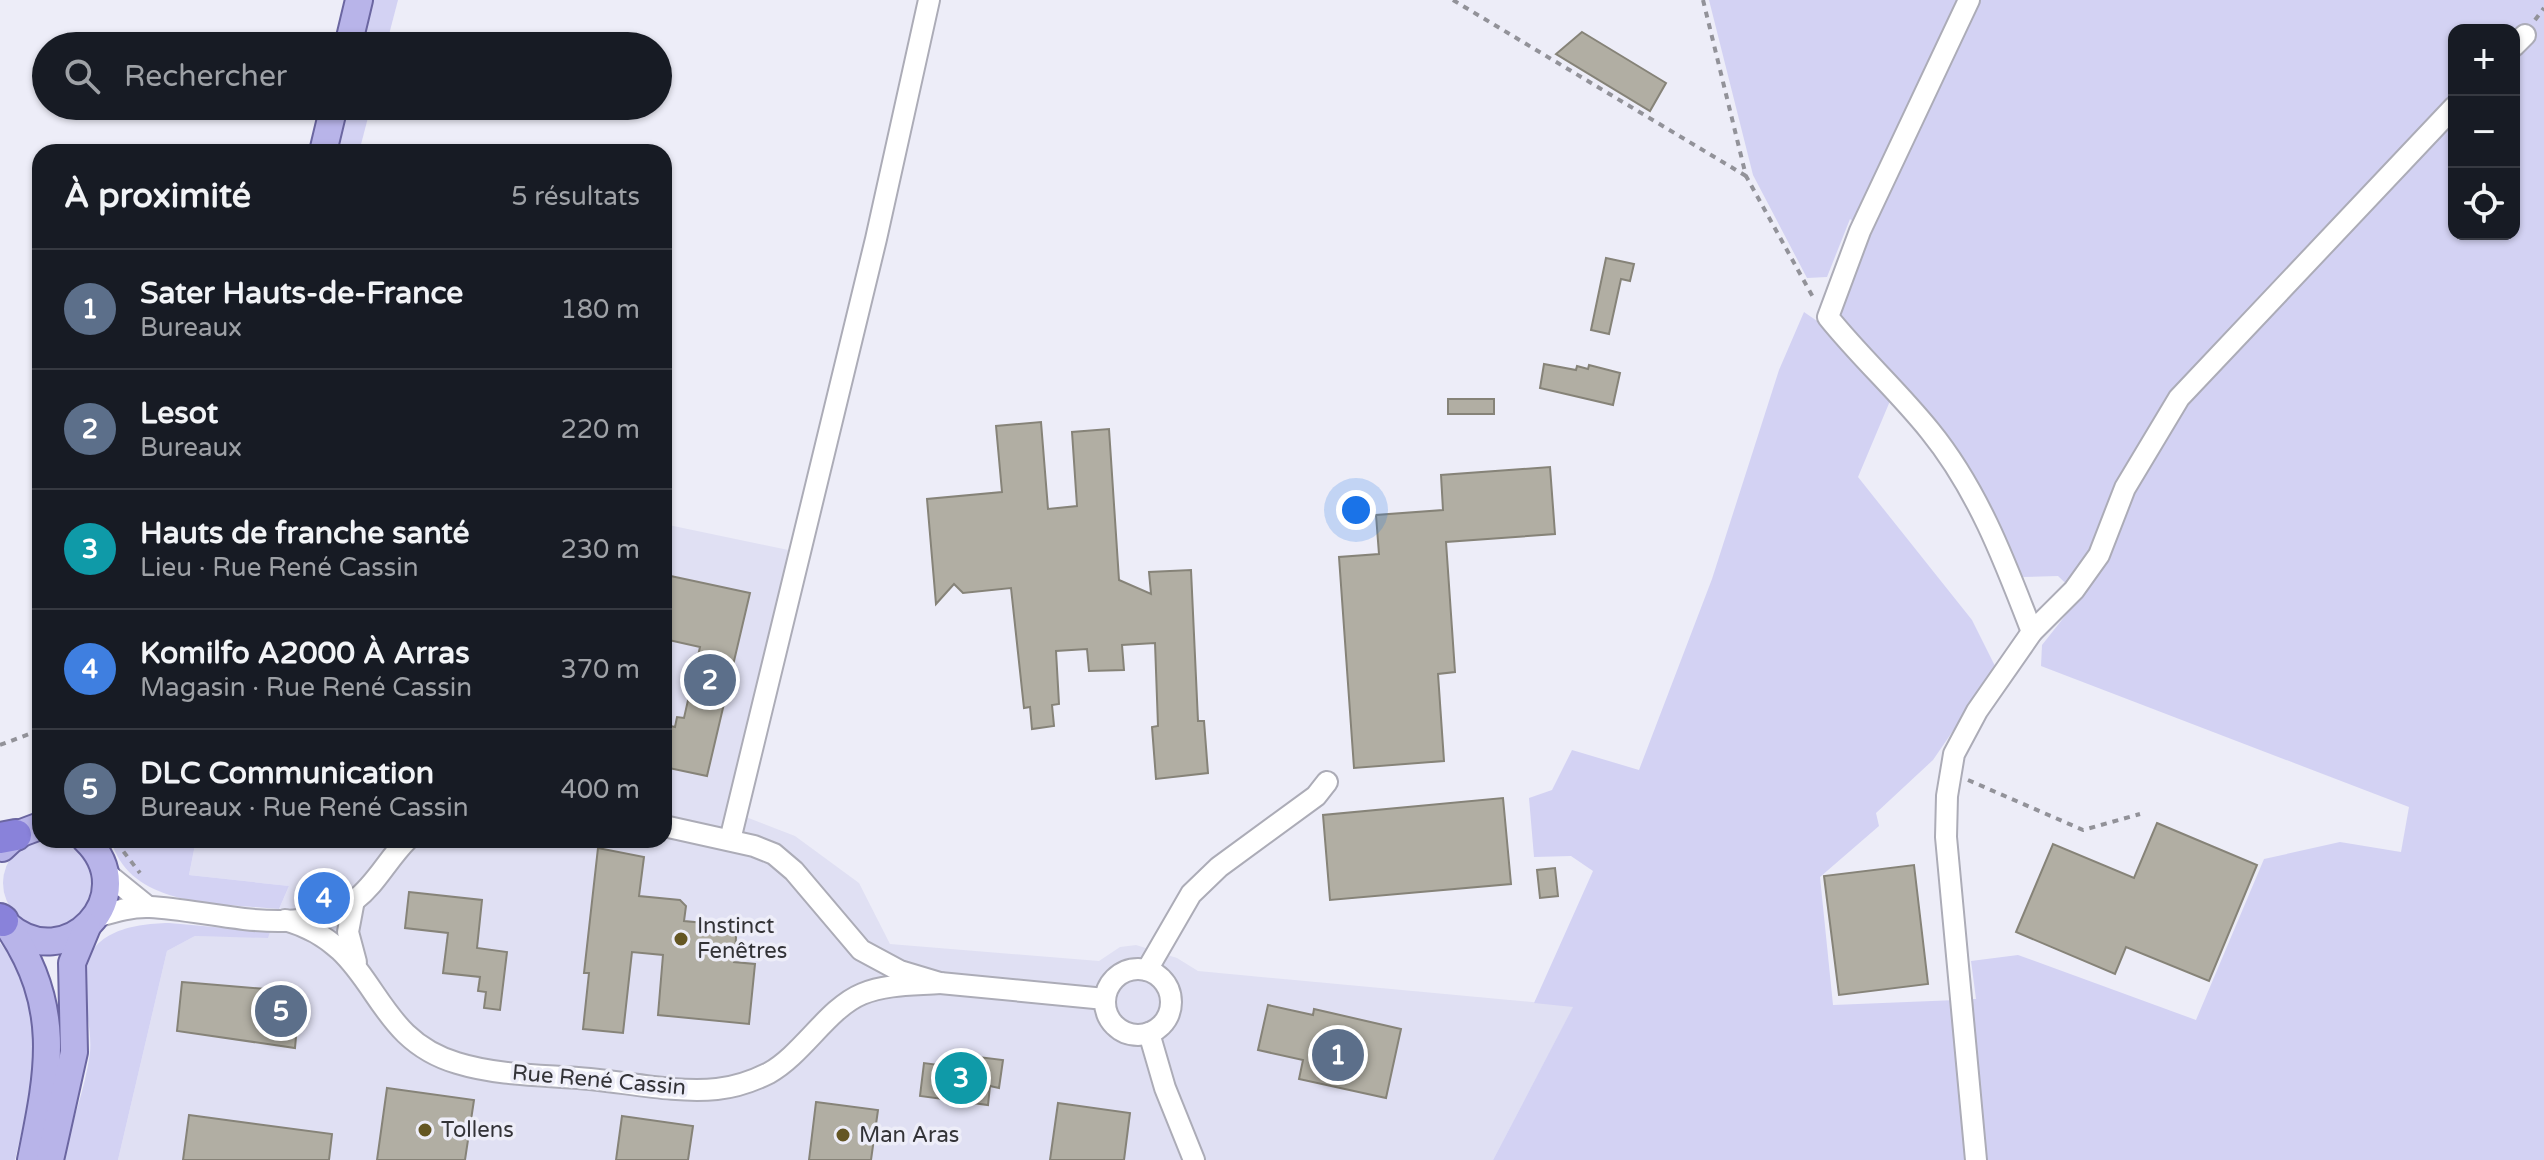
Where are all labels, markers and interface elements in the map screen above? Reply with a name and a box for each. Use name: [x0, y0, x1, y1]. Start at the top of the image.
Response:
map controls: [2448, 24, 2520, 240]
button: +: [2448, 24, 2520, 96]
search box: [32, 32, 672, 120]
icon: search: [60, 54, 104, 98]
text: Rechercher: [124, 58, 287, 95]
button: −: [2448, 96, 2520, 168]
button: locate: [2448, 168, 2520, 240]
text: À proximité: [64, 176, 251, 217]
text: 5 résultats: [511, 181, 640, 212]
text: Sater Hauts-de-France: [140, 275, 463, 312]
text: 1: [82, 294, 98, 325]
text: 180 m: [560, 294, 640, 325]
text: Bureaux: [140, 312, 242, 343]
text: Lesot: [140, 395, 218, 432]
text: 2: [82, 414, 98, 445]
text: 220 m: [560, 414, 640, 445]
text: Bureaux: [140, 432, 242, 463]
your location: [1336, 490, 1376, 530]
text: Hauts de franche santé: [140, 515, 470, 552]
text: 3: [82, 534, 98, 565]
text: 230 m: [560, 534, 640, 565]
text: Lieu · Rue René Cassin: [140, 552, 419, 583]
text: Komilfo A2000 À Arras: [140, 635, 470, 672]
pin: 2: [684, 650, 736, 710]
text: 4: [82, 654, 98, 685]
text: 370 m: [560, 654, 640, 685]
text: Magasin · Rue René Cassin: [140, 672, 472, 703]
text: DLC Communication: [140, 755, 434, 792]
text: 5: [82, 774, 98, 805]
text: 400 m: [560, 774, 640, 805]
text: Bureaux · Rue René Cassin: [140, 792, 469, 823]
pin: 4: [298, 868, 350, 928]
place label: Instinct Fenêtres: [697, 913, 787, 964]
marker: Instinct Fenêtres: [672, 930, 690, 948]
pin: 5: [255, 981, 307, 1041]
pin: 1: [1312, 1025, 1364, 1085]
pin: 3: [935, 1048, 987, 1108]
street label: Rue René Cassin: [511, 1059, 687, 1101]
place label: Tollens: [441, 1117, 514, 1143]
marker: Tollens: [416, 1121, 434, 1139]
place label: Man Aras: [859, 1122, 959, 1148]
marker: Man Aras: [834, 1126, 852, 1144]

